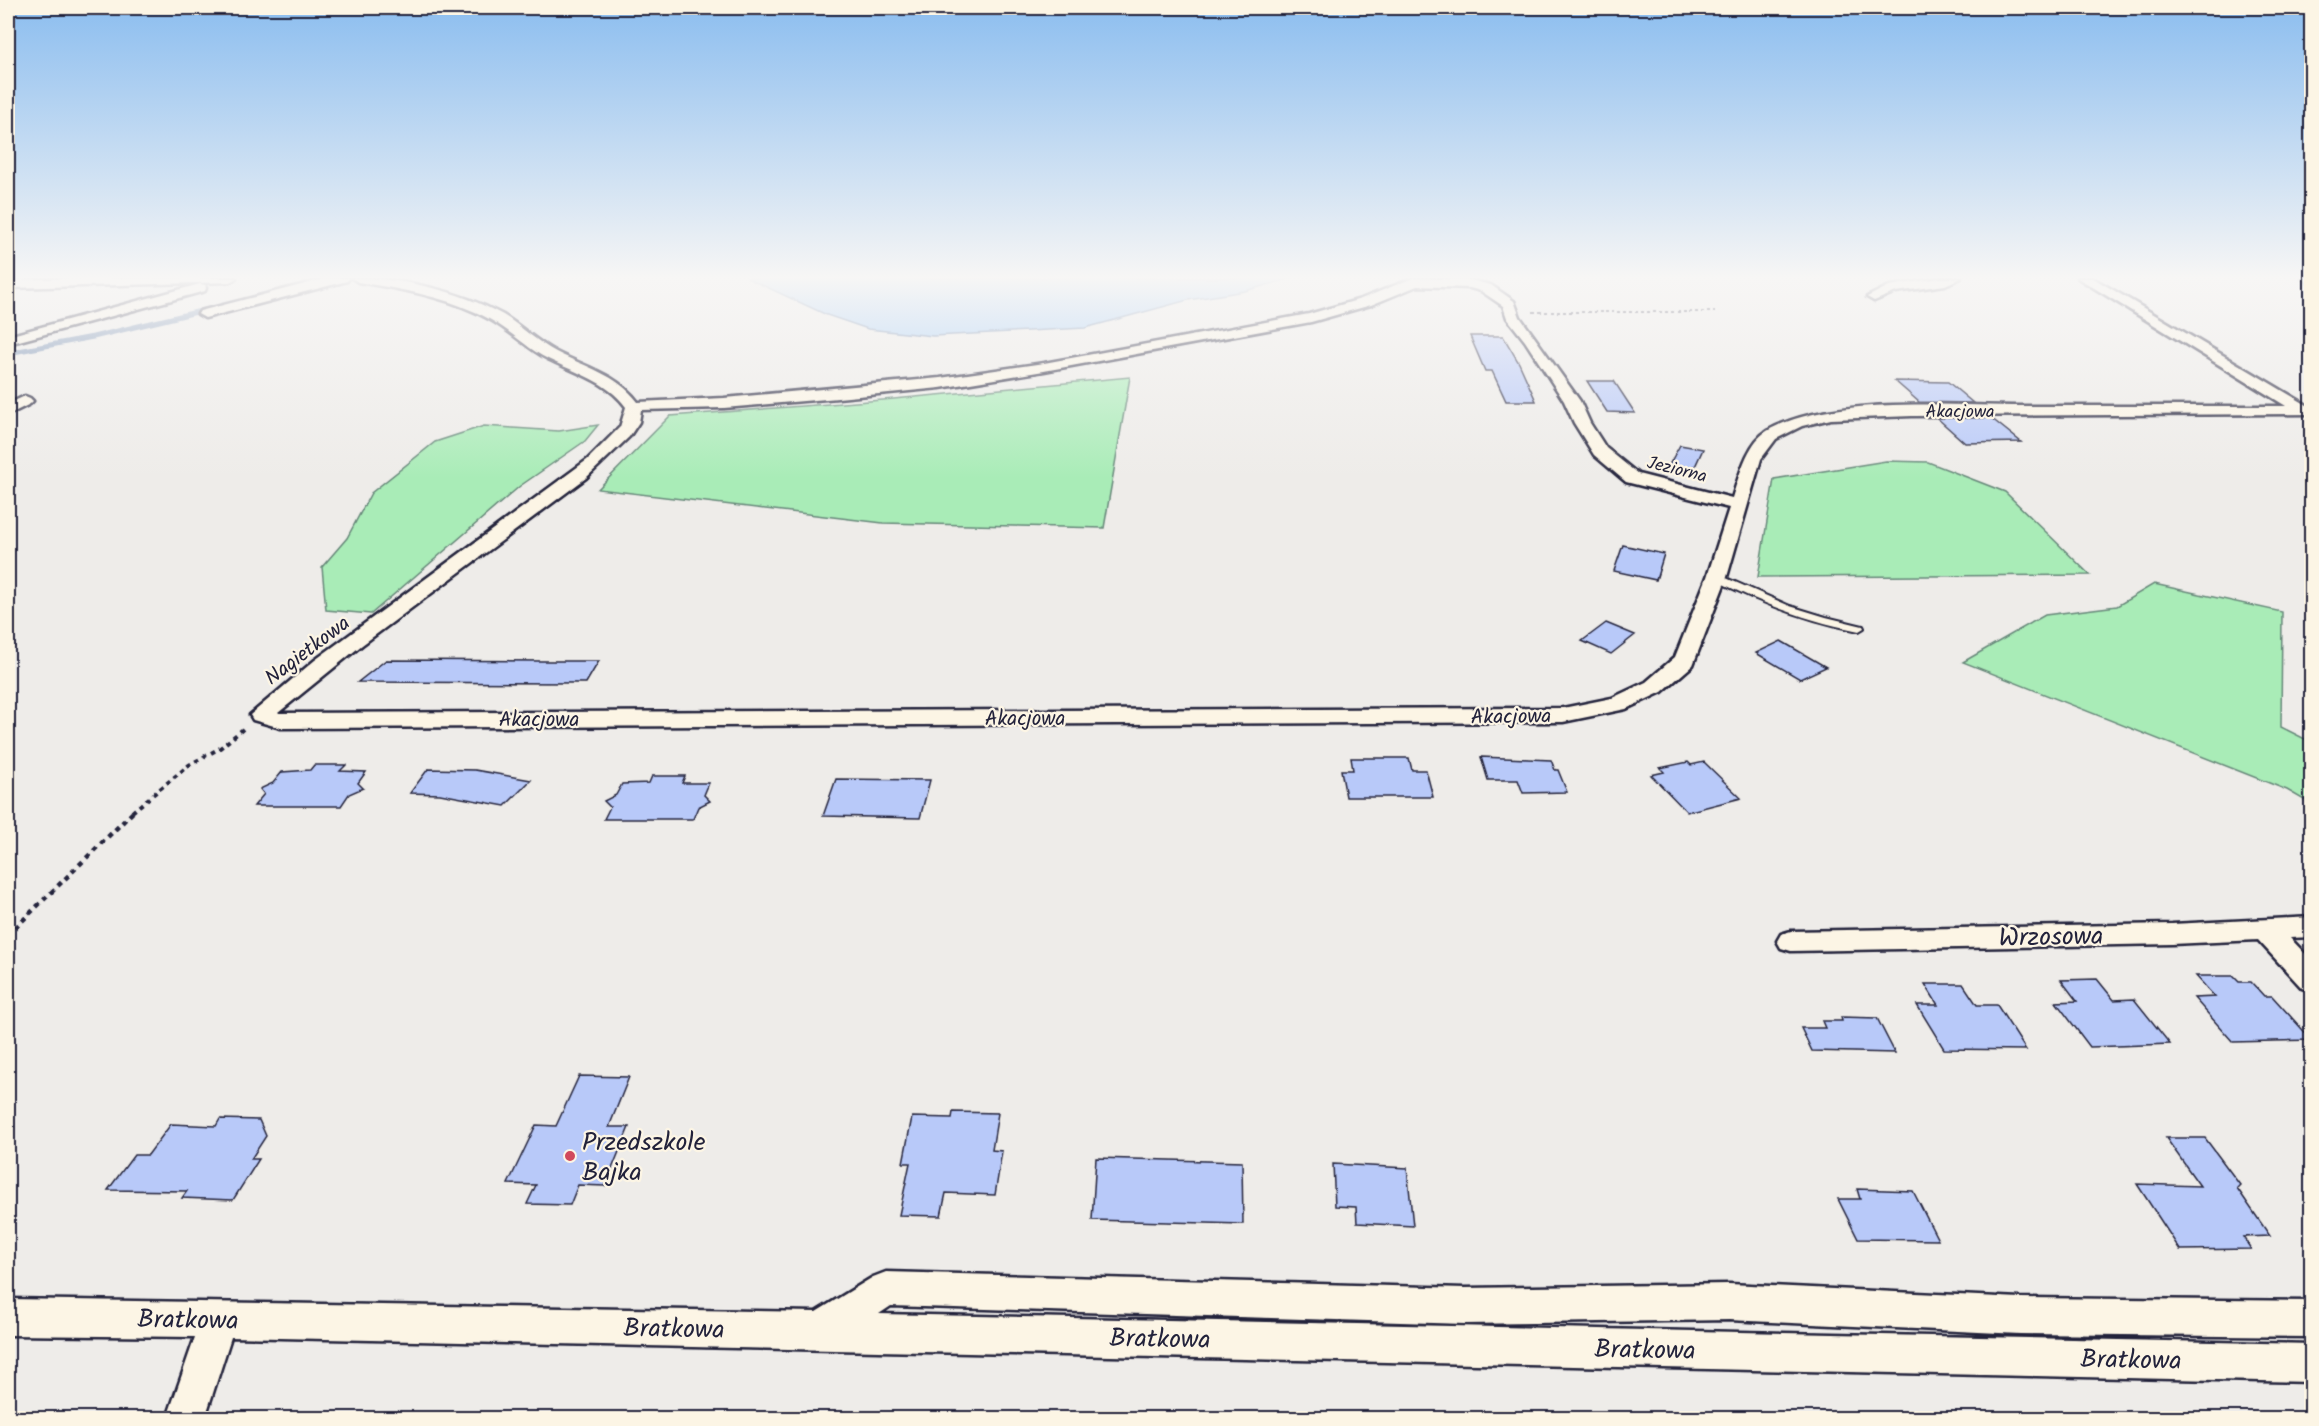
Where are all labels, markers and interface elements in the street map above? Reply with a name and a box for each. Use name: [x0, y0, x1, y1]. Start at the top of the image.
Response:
street label: Akacjowa: [1925, 398, 1995, 427]
street label: Jeziorna: [1644, 449, 1710, 492]
street label: Nagietkowa: [258, 608, 358, 694]
street label: Akacjowa: [1470, 700, 1552, 735]
street label: Akacjowa: [985, 703, 1065, 736]
street label: Akacjowa: [499, 704, 579, 737]
street label: Wrzosowa: [1998, 916, 2104, 960]
place label: Przedszkole Bajka: [582, 1122, 706, 1194]
marker: Przedszkole Bajka: [563, 1149, 577, 1163]
street label: Bratkowa: [137, 1299, 239, 1343]
street label: Bratkowa: [623, 1308, 725, 1352]
street label: Bratkowa: [1109, 1318, 1211, 1362]
street label: Bratkowa: [1594, 1329, 1696, 1373]
street label: Bratkowa: [2080, 1339, 2182, 1383]

